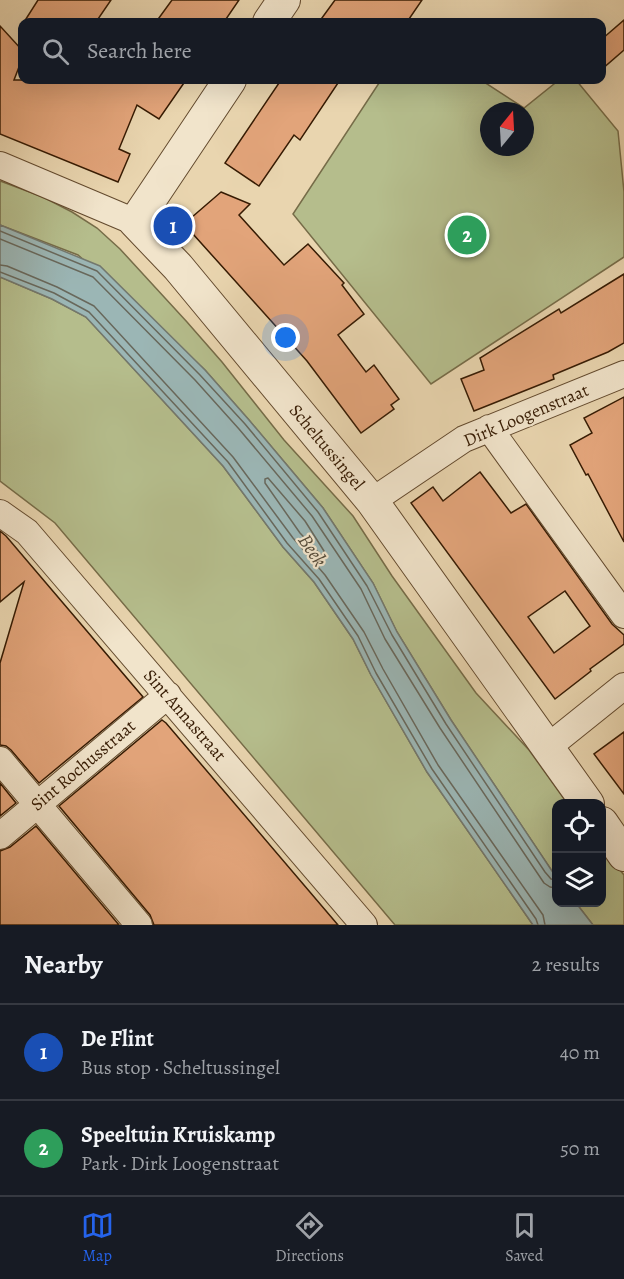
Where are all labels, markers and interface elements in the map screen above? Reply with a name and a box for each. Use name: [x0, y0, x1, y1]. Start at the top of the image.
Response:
search box: [18, 18, 606, 84]
icon: search: [39, 35, 72, 68]
text: Search here: [87, 36, 192, 66]
north arrow: [480, 102, 534, 156]
pin: 1: [154, 204, 192, 248]
pin: 2: [448, 212, 486, 258]
your location: [271, 323, 300, 352]
street label: Dirk Loogenstraat: [460, 378, 592, 452]
street label: Scheltussingel: [284, 399, 370, 496]
water label: Beek: [292, 528, 333, 572]
street label: Sint Annastraat: [138, 664, 232, 766]
street label: Sint Rochusstraat: [25, 714, 141, 816]
map controls: [552, 799, 606, 907]
button: locate: [552, 799, 606, 853]
button: layers: [552, 853, 606, 907]
text: Nearby: [24, 947, 103, 982]
text: 2 results: [532, 951, 600, 978]
text: De Flint: [81, 1024, 154, 1054]
text: 1: [40, 1039, 47, 1066]
text: 40 m: [560, 1039, 600, 1066]
text: Bus stop · Scheltussingel: [81, 1054, 280, 1081]
text: Speeltuin Kruiskamp: [81, 1120, 275, 1150]
text: 2: [39, 1135, 48, 1162]
text: 50 m: [560, 1135, 600, 1162]
text: Park · Dirk Loogenstraat: [81, 1150, 279, 1177]
tab: Map: [81, 1209, 114, 1267]
tab: Directions: [275, 1209, 344, 1267]
tab: Saved: [505, 1209, 543, 1267]

